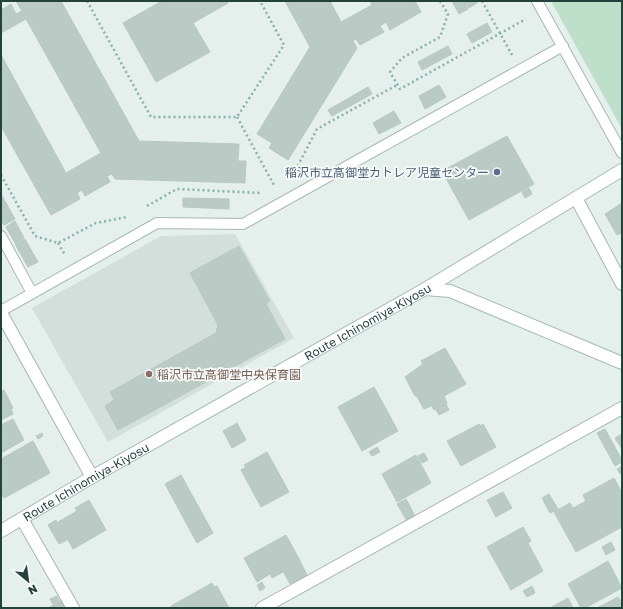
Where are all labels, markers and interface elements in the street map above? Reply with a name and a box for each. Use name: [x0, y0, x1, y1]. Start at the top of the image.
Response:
place label: 稲沢市立高御堂カトレア児童センター: [285, 165, 489, 180]
marker: 稲沢市立高御堂カトレア児童センター: [492, 167, 502, 177]
street label: Route Ichinomiya-Kiyosu: [301, 280, 433, 363]
place label: 稲沢市立高御堂中央保育園: [157, 367, 301, 382]
marker: 稲沢市立高御堂中央保育園: [144, 369, 154, 379]
street label: Route Ichinomiya-Kiyosu: [20, 439, 151, 524]
north arrow: [8, 561, 48, 601]
text: N: [26, 582, 40, 598]

